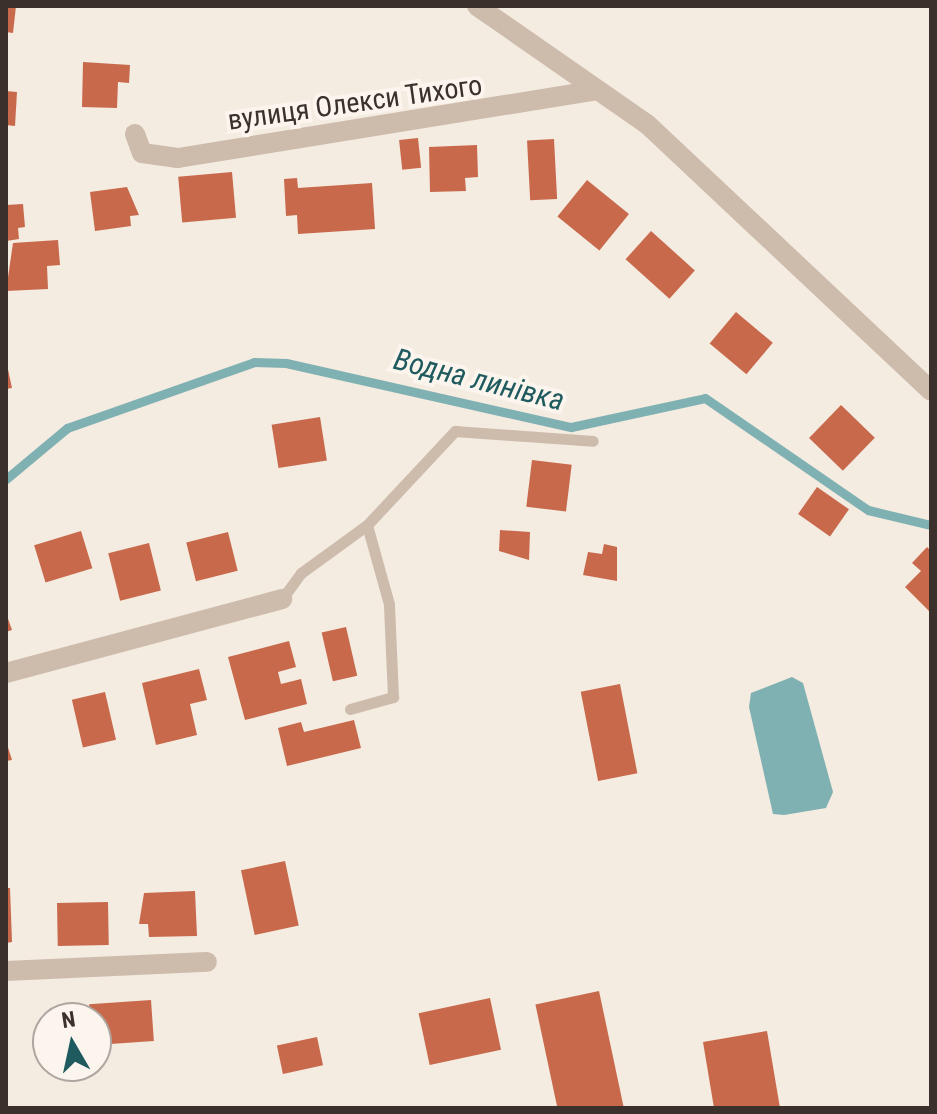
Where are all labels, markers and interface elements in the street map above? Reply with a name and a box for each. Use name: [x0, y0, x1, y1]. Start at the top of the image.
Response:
street label: вулиця Олекси Тихого: [225, 68, 485, 138]
water label: Водна линівка: [390, 341, 568, 419]
north arrow: [32, 1002, 112, 1082]
text: N: [60, 1006, 77, 1033]

